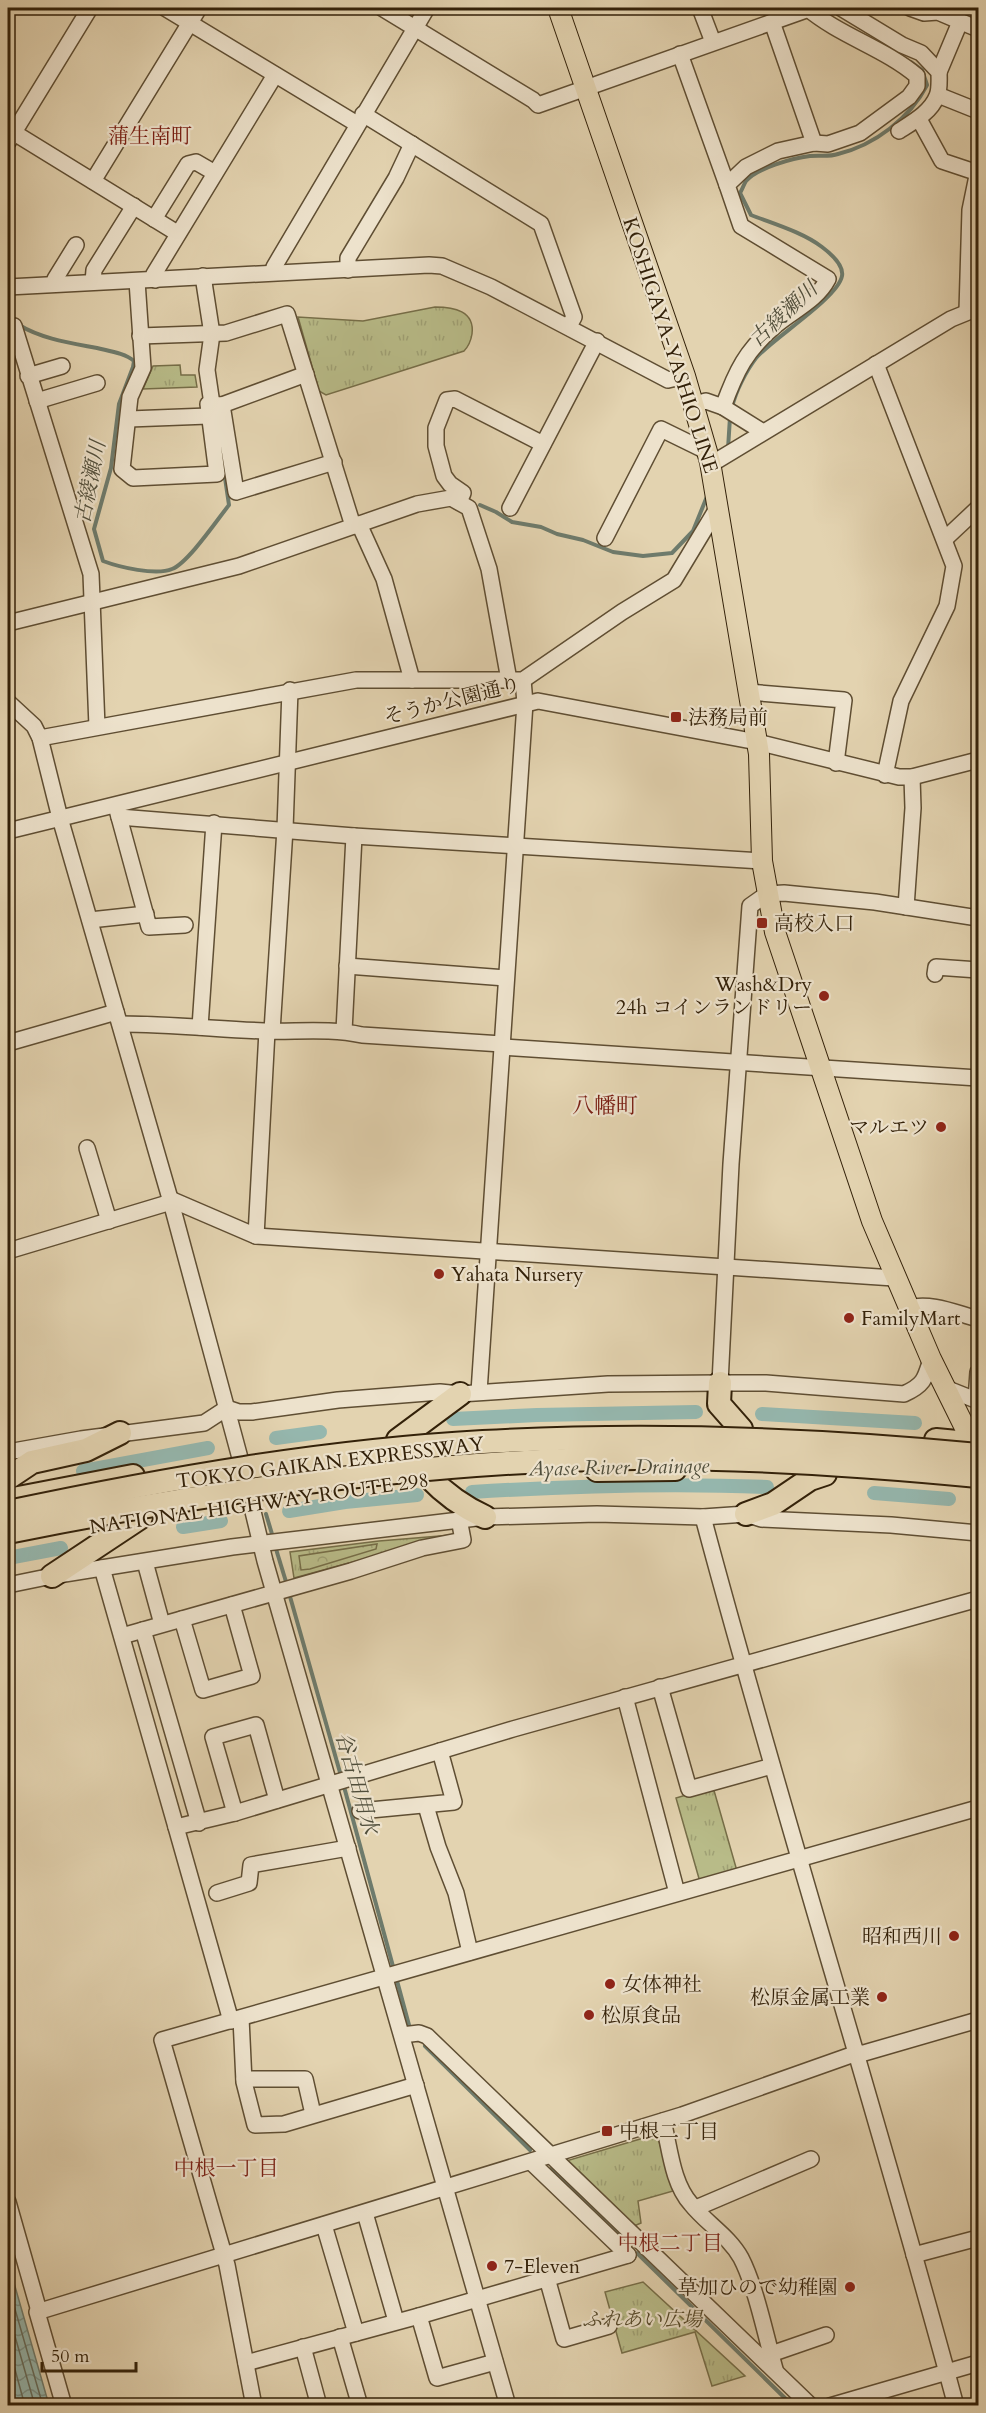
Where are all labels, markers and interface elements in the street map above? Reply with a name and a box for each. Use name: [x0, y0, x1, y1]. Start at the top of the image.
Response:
district label: 蒲生南町: [108, 122, 192, 151]
street label: KOSHIGAYA-YASHIO LINE: [616, 214, 725, 477]
water label: 古綾瀬川: [743, 274, 825, 354]
water label: 古綾瀬川: [68, 436, 113, 526]
street label: そうか公園通り: [381, 670, 523, 731]
place label: 法務局前: [688, 704, 768, 731]
marker: 法務局前: [669, 710, 683, 724]
place label: 高校入口: [774, 910, 854, 937]
marker: 高校入口: [755, 916, 769, 930]
place label: Wash&Dry 24h コインランドリー: [616, 971, 812, 1021]
marker: Wash&Dry 24h コインランドリー: [817, 989, 831, 1003]
district label: 八幡町: [572, 1091, 638, 1121]
place label: マルエツ: [849, 1114, 929, 1141]
marker: マルエツ: [934, 1120, 948, 1134]
place label: Yahata Nursery: [451, 1261, 584, 1288]
marker: Yahata Nursery: [432, 1267, 446, 1281]
place label: FamilyMart: [861, 1305, 961, 1332]
marker: FamilyMart: [842, 1311, 856, 1325]
street label: TOKYO GAIKAN EXPRESSWAY: [174, 1430, 486, 1495]
water label: Ayase River Drainage: [527, 1451, 710, 1484]
street label: NATIONAL HIGHWAY ROUTE 298: [88, 1466, 430, 1541]
water label: 谷古田用水: [328, 1729, 385, 1840]
place label: 昭和西川: [862, 1923, 942, 1950]
marker: 昭和西川: [947, 1929, 961, 1943]
place label: 女体神社: [622, 1971, 702, 1998]
marker: 女体神社: [603, 1977, 617, 1991]
place label: 松原金属工業: [750, 1984, 870, 2011]
marker: 松原金属工業: [875, 1990, 889, 2004]
place label: 松原食品: [601, 2002, 681, 2029]
marker: 松原食品: [582, 2008, 596, 2022]
place label: 中根二丁目: [619, 2118, 719, 2145]
marker: 中根二丁目: [600, 2124, 614, 2138]
district label: 中根一丁目: [174, 2154, 279, 2183]
district label: 中根二丁目: [618, 2229, 723, 2258]
place label: 7-Eleven: [504, 2253, 581, 2280]
marker: 7-Eleven: [485, 2259, 499, 2273]
place label: 草加ひので幼稚園: [678, 2274, 838, 2301]
marker: 草加ひので幼稚園: [843, 2280, 857, 2294]
park label: ふれあい広場: [582, 2306, 704, 2333]
scale bar: [42, 2335, 136, 2373]
text: 50 m: [51, 2344, 90, 2369]

